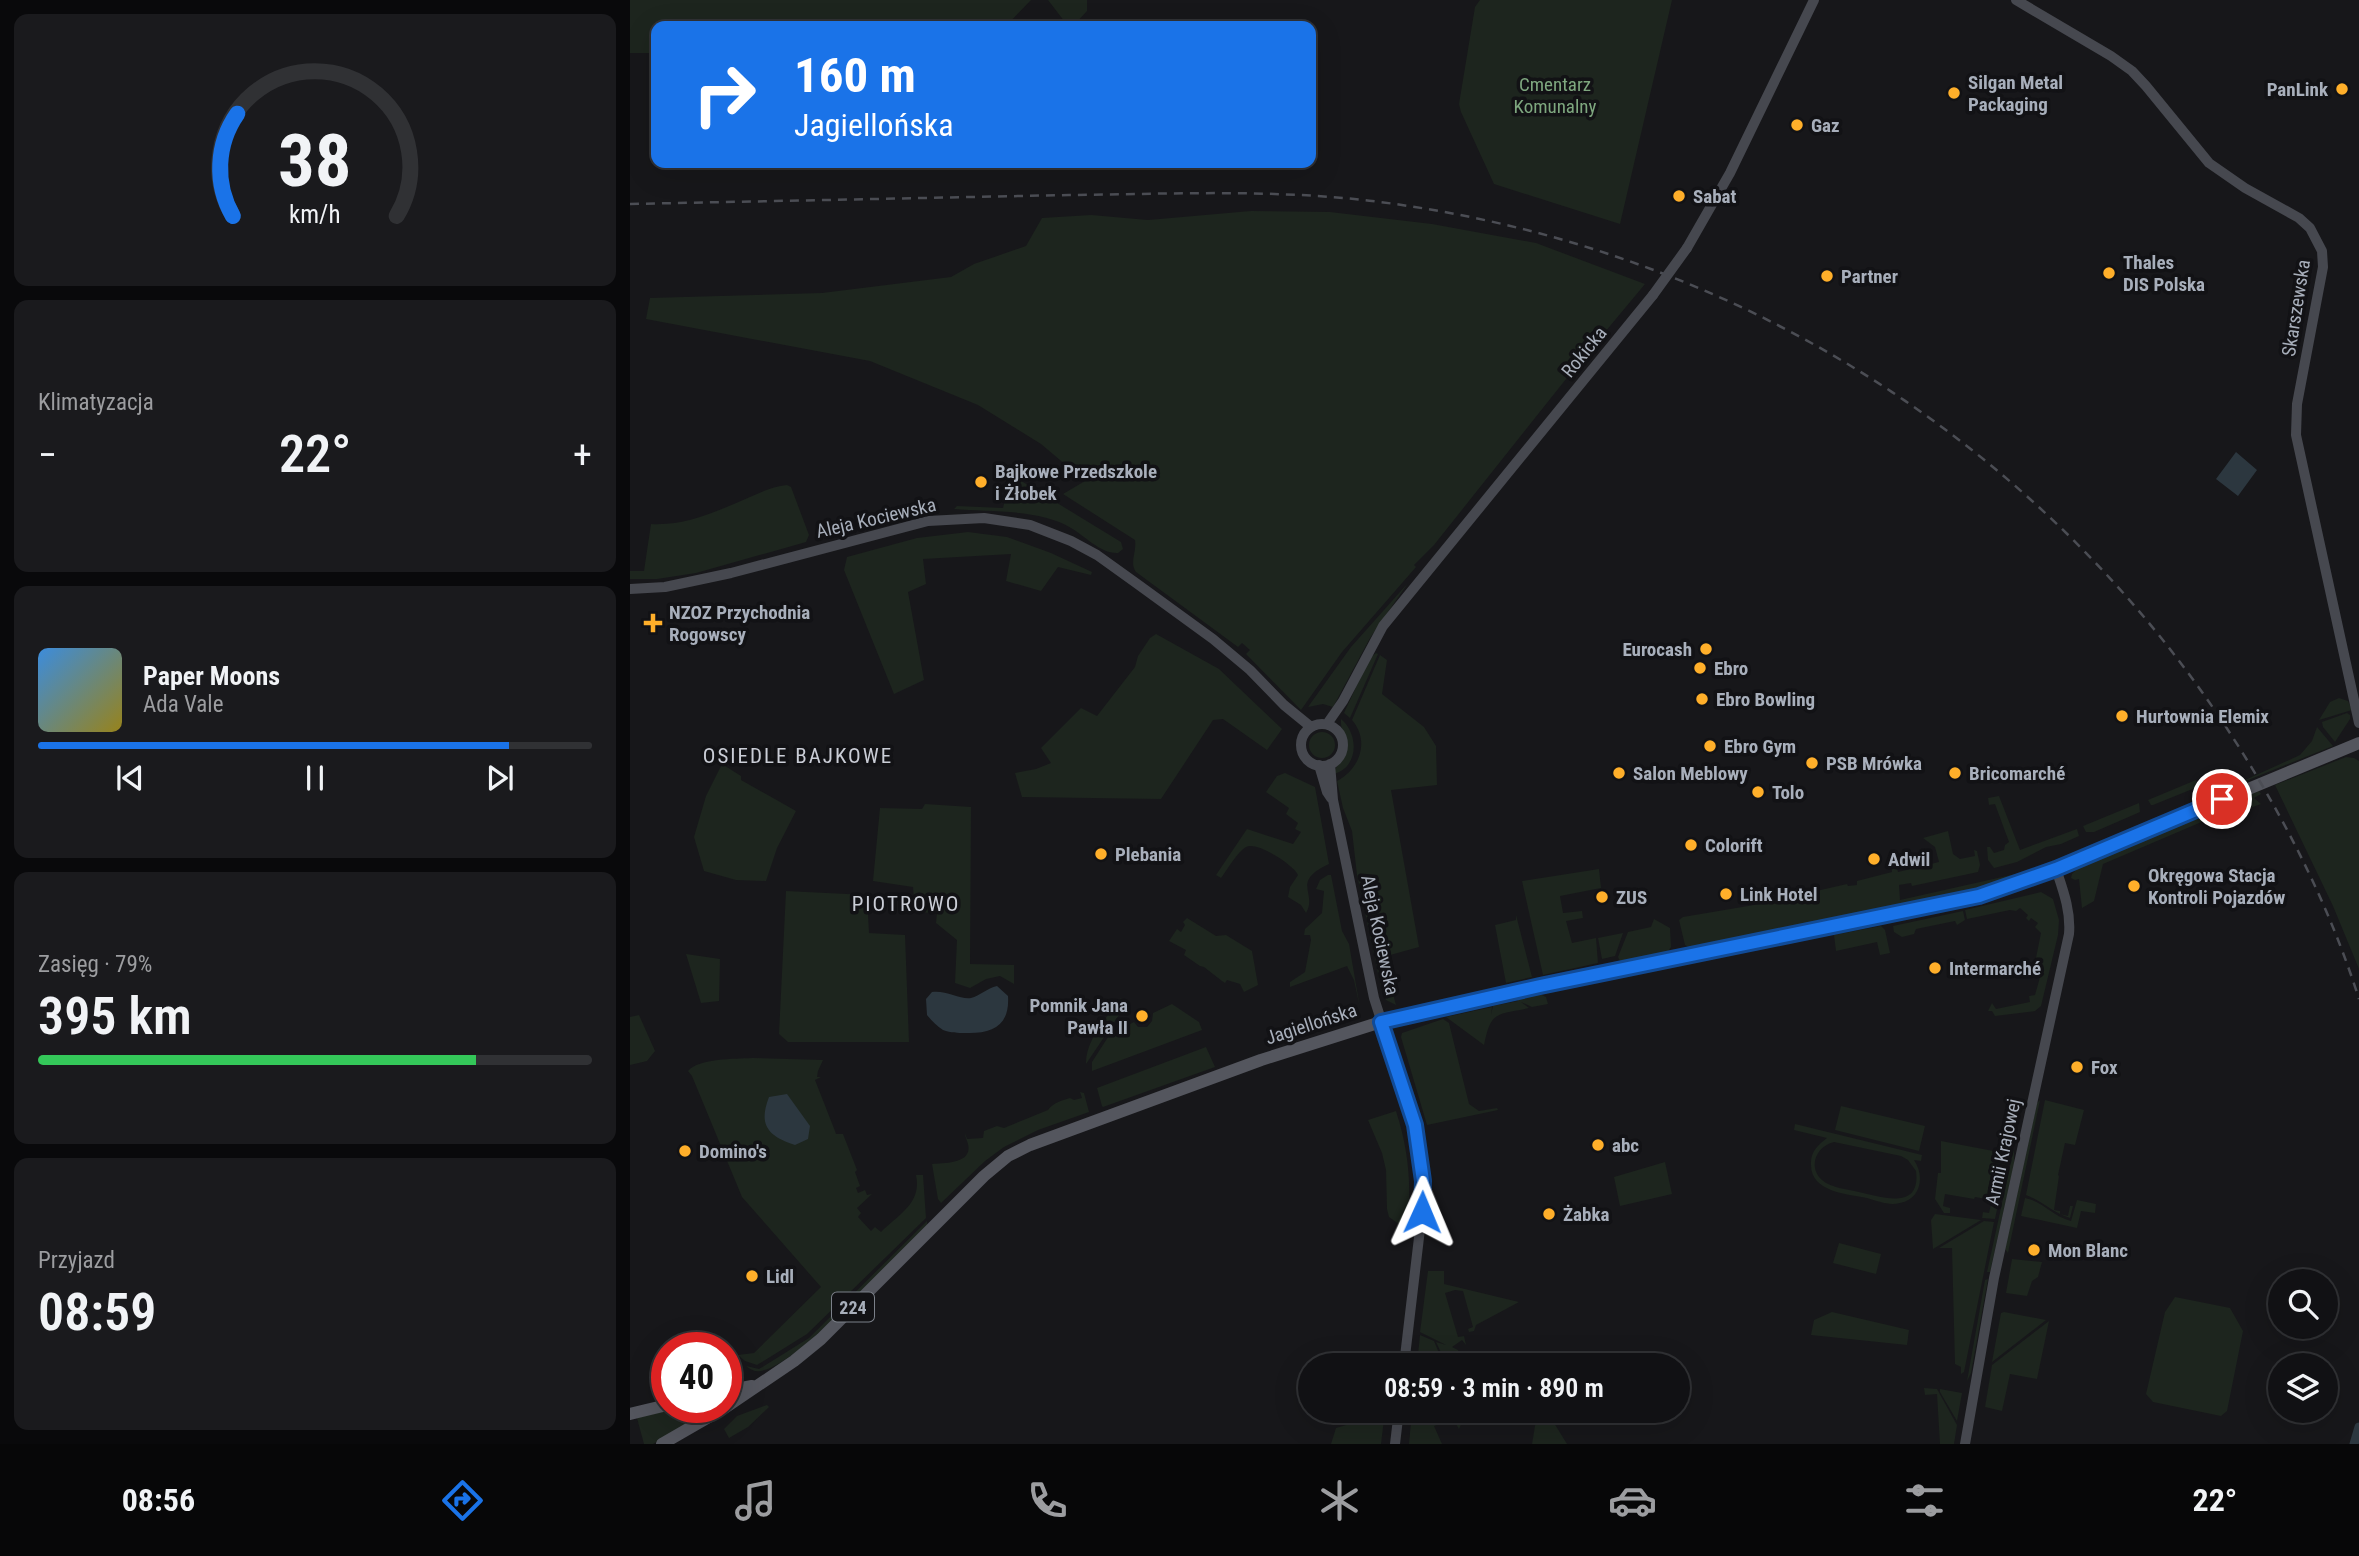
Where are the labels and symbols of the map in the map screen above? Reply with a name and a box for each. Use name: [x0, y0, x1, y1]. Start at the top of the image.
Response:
place label: Silgan Metal Packaging: [1968, 71, 2063, 116]
park label: Cmentarz Komunalny: [1514, 73, 1597, 118]
place label: PanLink: [2267, 78, 2329, 101]
marker: PanLink: [2334, 81, 2350, 97]
marker: Silgan Metal Packaging: [1946, 85, 1962, 101]
place label: Gaz: [1811, 114, 1840, 137]
marker: Gaz: [1789, 117, 1805, 133]
place label: Sabat: [1693, 185, 1737, 208]
marker: Sabat: [1671, 188, 1687, 204]
place label: Thales DIS Polska: [2123, 251, 2205, 296]
street label: Skarszewska: [2277, 258, 2315, 358]
place label: Partner: [1841, 265, 1898, 288]
marker: Thales DIS Polska: [2101, 265, 2117, 281]
marker: Partner: [1819, 268, 1835, 284]
street label: Rokicka: [1556, 322, 1612, 382]
place label: Bajkowe Przedszkole i Żłobek: [995, 460, 1157, 505]
marker: Bajkowe Przedszkole i Żłobek: [973, 474, 989, 490]
street label: Aleja Kociewska: [814, 493, 938, 543]
place label: NZOZ Przychodnia Rogowscy: [669, 601, 810, 646]
marker: NZOZ Przychodnia Rogowscy: [643, 613, 663, 633]
place label: Eurocash: [1622, 638, 1692, 661]
marker: Eurocash: [1698, 641, 1714, 657]
place label: Ebro: [1714, 657, 1748, 680]
marker: Ebro: [1692, 660, 1708, 676]
place label: Ebro Bowling: [1716, 688, 1815, 711]
marker: Ebro Bowling: [1694, 691, 1710, 707]
place label: Hurtownia Elemix: [2136, 705, 2269, 728]
marker: Hurtownia Elemix: [2114, 708, 2130, 724]
place label: Ebro Gym: [1724, 735, 1796, 758]
marker: Ebro Gym: [1702, 738, 1718, 754]
district label: OSIEDLE BAJKOWE: [703, 744, 893, 768]
place label: PSB Mrówka: [1826, 752, 1922, 775]
marker: PSB Mrówka: [1804, 755, 1820, 771]
place label: Salon Meblowy: [1633, 762, 1748, 785]
place label: Bricomarché: [1969, 762, 2065, 785]
marker: Salon Meblowy: [1611, 765, 1627, 781]
marker: Bricomarché: [1947, 765, 1963, 781]
pin: [2192, 769, 2252, 829]
place label: Tolo: [1772, 781, 1804, 804]
marker: Tolo: [1750, 784, 1766, 800]
place label: Colorift: [1705, 834, 1763, 857]
marker: Colorift: [1683, 837, 1699, 853]
place label: Plebania: [1115, 843, 1181, 866]
marker: Plebania: [1093, 846, 1109, 862]
place label: Adwil: [1888, 848, 1930, 871]
marker: Adwil: [1866, 851, 1882, 867]
place label: Okręgowa Stacja Kontroli Pojazdów: [2148, 864, 2285, 909]
street label: Aleja Kociewska: [1356, 873, 1404, 997]
marker: Okręgowa Stacja Kontroli Pojazdów: [2126, 878, 2142, 894]
place label: Link Hotel: [1740, 883, 1818, 906]
place label: ZUS: [1616, 886, 1647, 909]
marker: Link Hotel: [1718, 886, 1734, 902]
marker: ZUS: [1594, 889, 1610, 905]
district label: PIOTROWO: [852, 892, 960, 916]
place label: Intermarché: [1949, 957, 2041, 980]
marker: Intermarché: [1927, 960, 1943, 976]
place label: Pomnik Jana Pawła II: [1030, 994, 1128, 1039]
street label: Jagiellońska: [1262, 998, 1360, 1050]
marker: Pomnik Jana Pawła II: [1134, 1008, 1150, 1024]
place label: Fox: [2091, 1056, 2118, 1079]
marker: Fox: [2069, 1059, 2085, 1075]
street label: Armii Krajowej: [1980, 1097, 2026, 1207]
place label: abc: [1612, 1134, 1639, 1157]
marker: abc: [1590, 1137, 1606, 1153]
place label: Domino's: [699, 1140, 767, 1163]
marker: Domino's: [677, 1143, 693, 1159]
position arrow: [1385, 1175, 1459, 1249]
place label: Żabka: [1563, 1203, 1610, 1226]
marker: Żabka: [1541, 1206, 1557, 1222]
place label: Mon Blanc: [2048, 1239, 2128, 1262]
marker: Mon Blanc: [2026, 1242, 2042, 1258]
place label: Lidl: [766, 1265, 794, 1288]
marker: Lidl: [744, 1268, 760, 1284]
road number: 224: [832, 1292, 874, 1322]
speed limit sign: 40: [651, 1332, 742, 1423]

